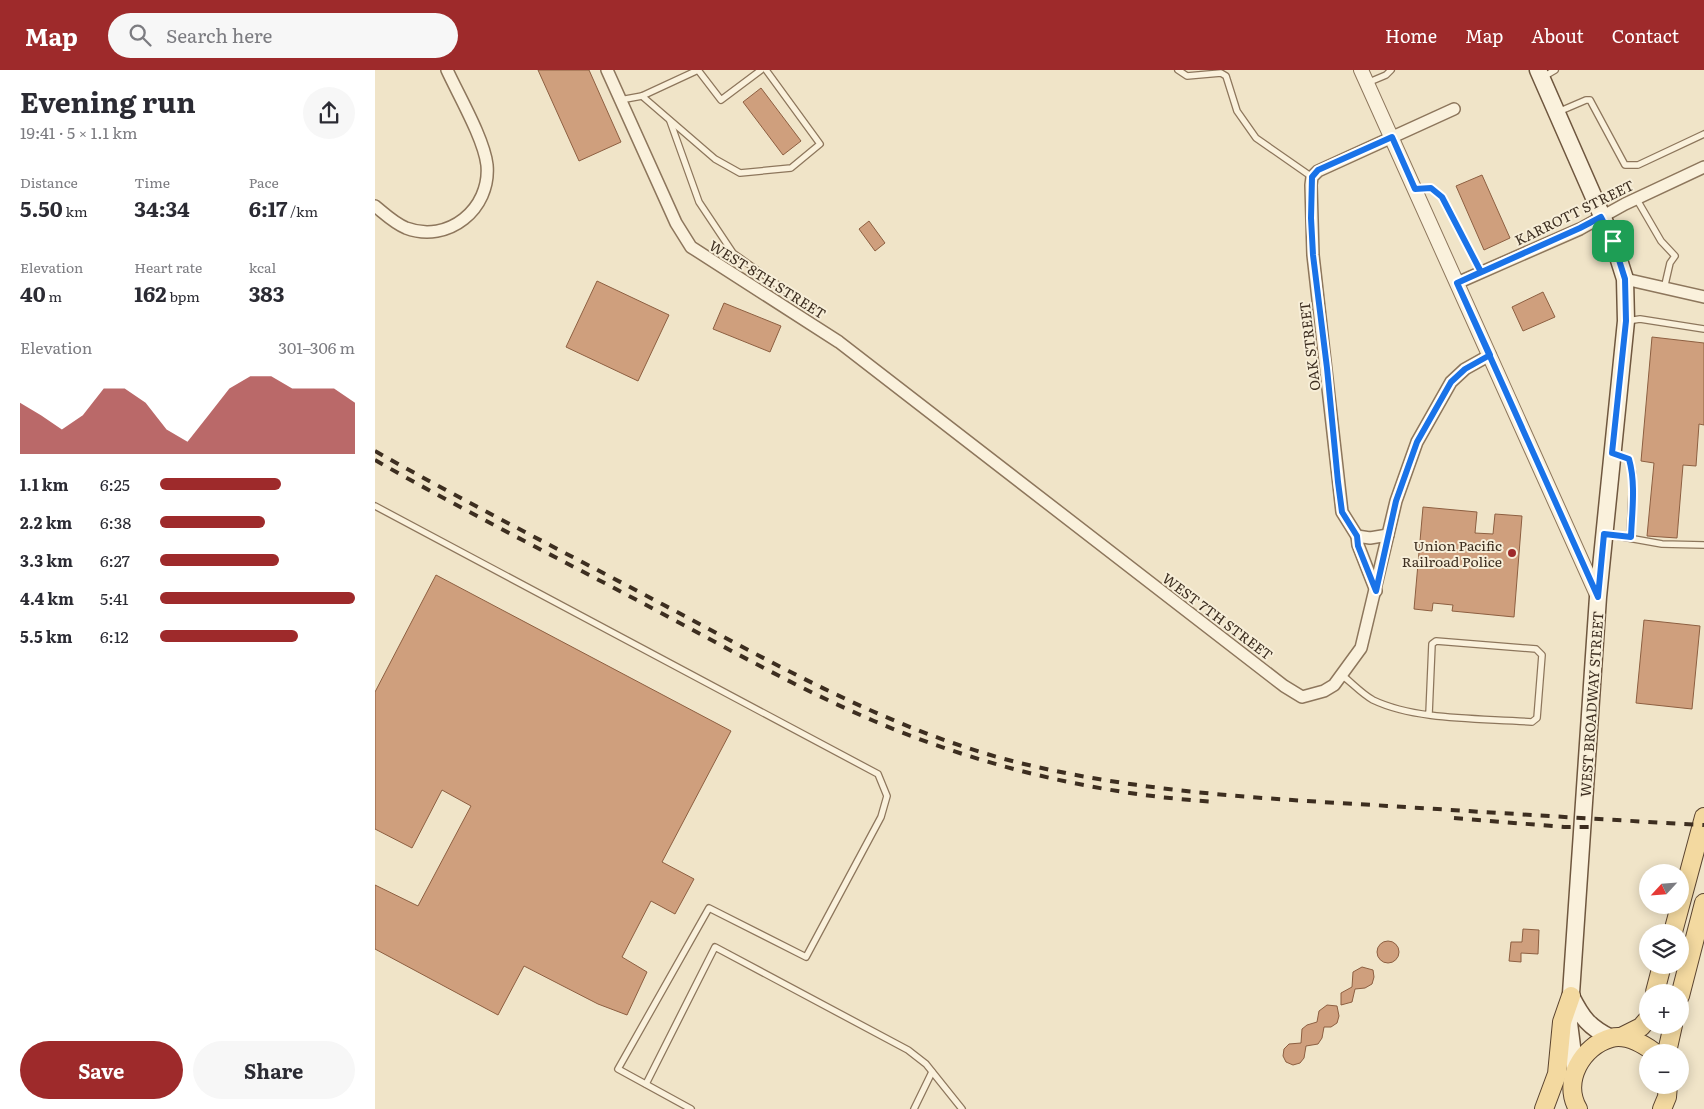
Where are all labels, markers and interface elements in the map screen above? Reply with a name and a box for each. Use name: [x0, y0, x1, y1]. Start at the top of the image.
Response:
search box: [108, 13, 458, 58]
text: Map: [25, 18, 78, 53]
icon: search: [126, 21, 154, 49]
text: Search here: [166, 21, 272, 49]
text: Home: [1385, 22, 1437, 49]
text: Map: [1465, 22, 1503, 49]
text: About: [1531, 22, 1584, 49]
text: Contact: [1612, 22, 1679, 49]
text: Evening run: [20, 80, 196, 122]
button: share: [303, 87, 355, 139]
text: 19:41 · 5 × 1.1 km: [20, 120, 138, 144]
text: Distance: [20, 172, 78, 192]
text: Time: [134, 172, 170, 192]
text: Pace: [249, 172, 279, 192]
street label: KARROTT STREET: [1511, 174, 1637, 250]
text: 5.50: [20, 192, 63, 223]
text: 34:34: [134, 192, 190, 223]
text: 6:17: [249, 192, 287, 223]
text: km: [63, 201, 88, 221]
text: /km: [287, 201, 318, 221]
pin: [1592, 220, 1634, 262]
icon: arrive: [1599, 227, 1627, 255]
street label: WEST 8TH STREET: [706, 235, 830, 323]
text: Elevation: [20, 257, 83, 277]
text: Heart rate: [134, 257, 202, 277]
text: kcal: [249, 257, 276, 277]
text: 40: [20, 277, 46, 308]
text: 162: [134, 277, 167, 308]
text: 383: [249, 277, 284, 308]
text: m: [46, 286, 62, 306]
text: bpm: [167, 286, 200, 306]
street label: OAK STREET: [1294, 300, 1324, 392]
text: Elevation: [20, 335, 92, 359]
text: 301–306 m: [278, 335, 355, 359]
text: 1.1 km: [20, 472, 68, 496]
text: 6:25: [100, 472, 130, 496]
text: 2.2 km: [20, 510, 72, 534]
text: 6:38: [100, 510, 131, 534]
place label: Union Pacific Railroad Police: [1402, 535, 1502, 571]
marker: Union Pacific Railroad Police: [1506, 547, 1518, 559]
text: 3.3 km: [20, 548, 73, 572]
text: 6:27: [100, 548, 130, 572]
street label: WEST 7TH STREET: [1159, 568, 1277, 664]
text: 4.4 km: [20, 586, 74, 610]
text: 5:41: [100, 586, 128, 610]
street label: WEST BROADWAY STREET: [1575, 610, 1607, 798]
text: 5.5 km: [20, 624, 73, 648]
text: 6:12: [100, 624, 129, 648]
north arrow: [1639, 864, 1689, 914]
map controls: [1639, 864, 1689, 1094]
button: layers: [1639, 924, 1689, 974]
button: +: [1639, 984, 1689, 1034]
button: Save: [20, 1041, 183, 1099]
button: Share: [193, 1041, 355, 1099]
button: −: [1639, 1044, 1689, 1094]

